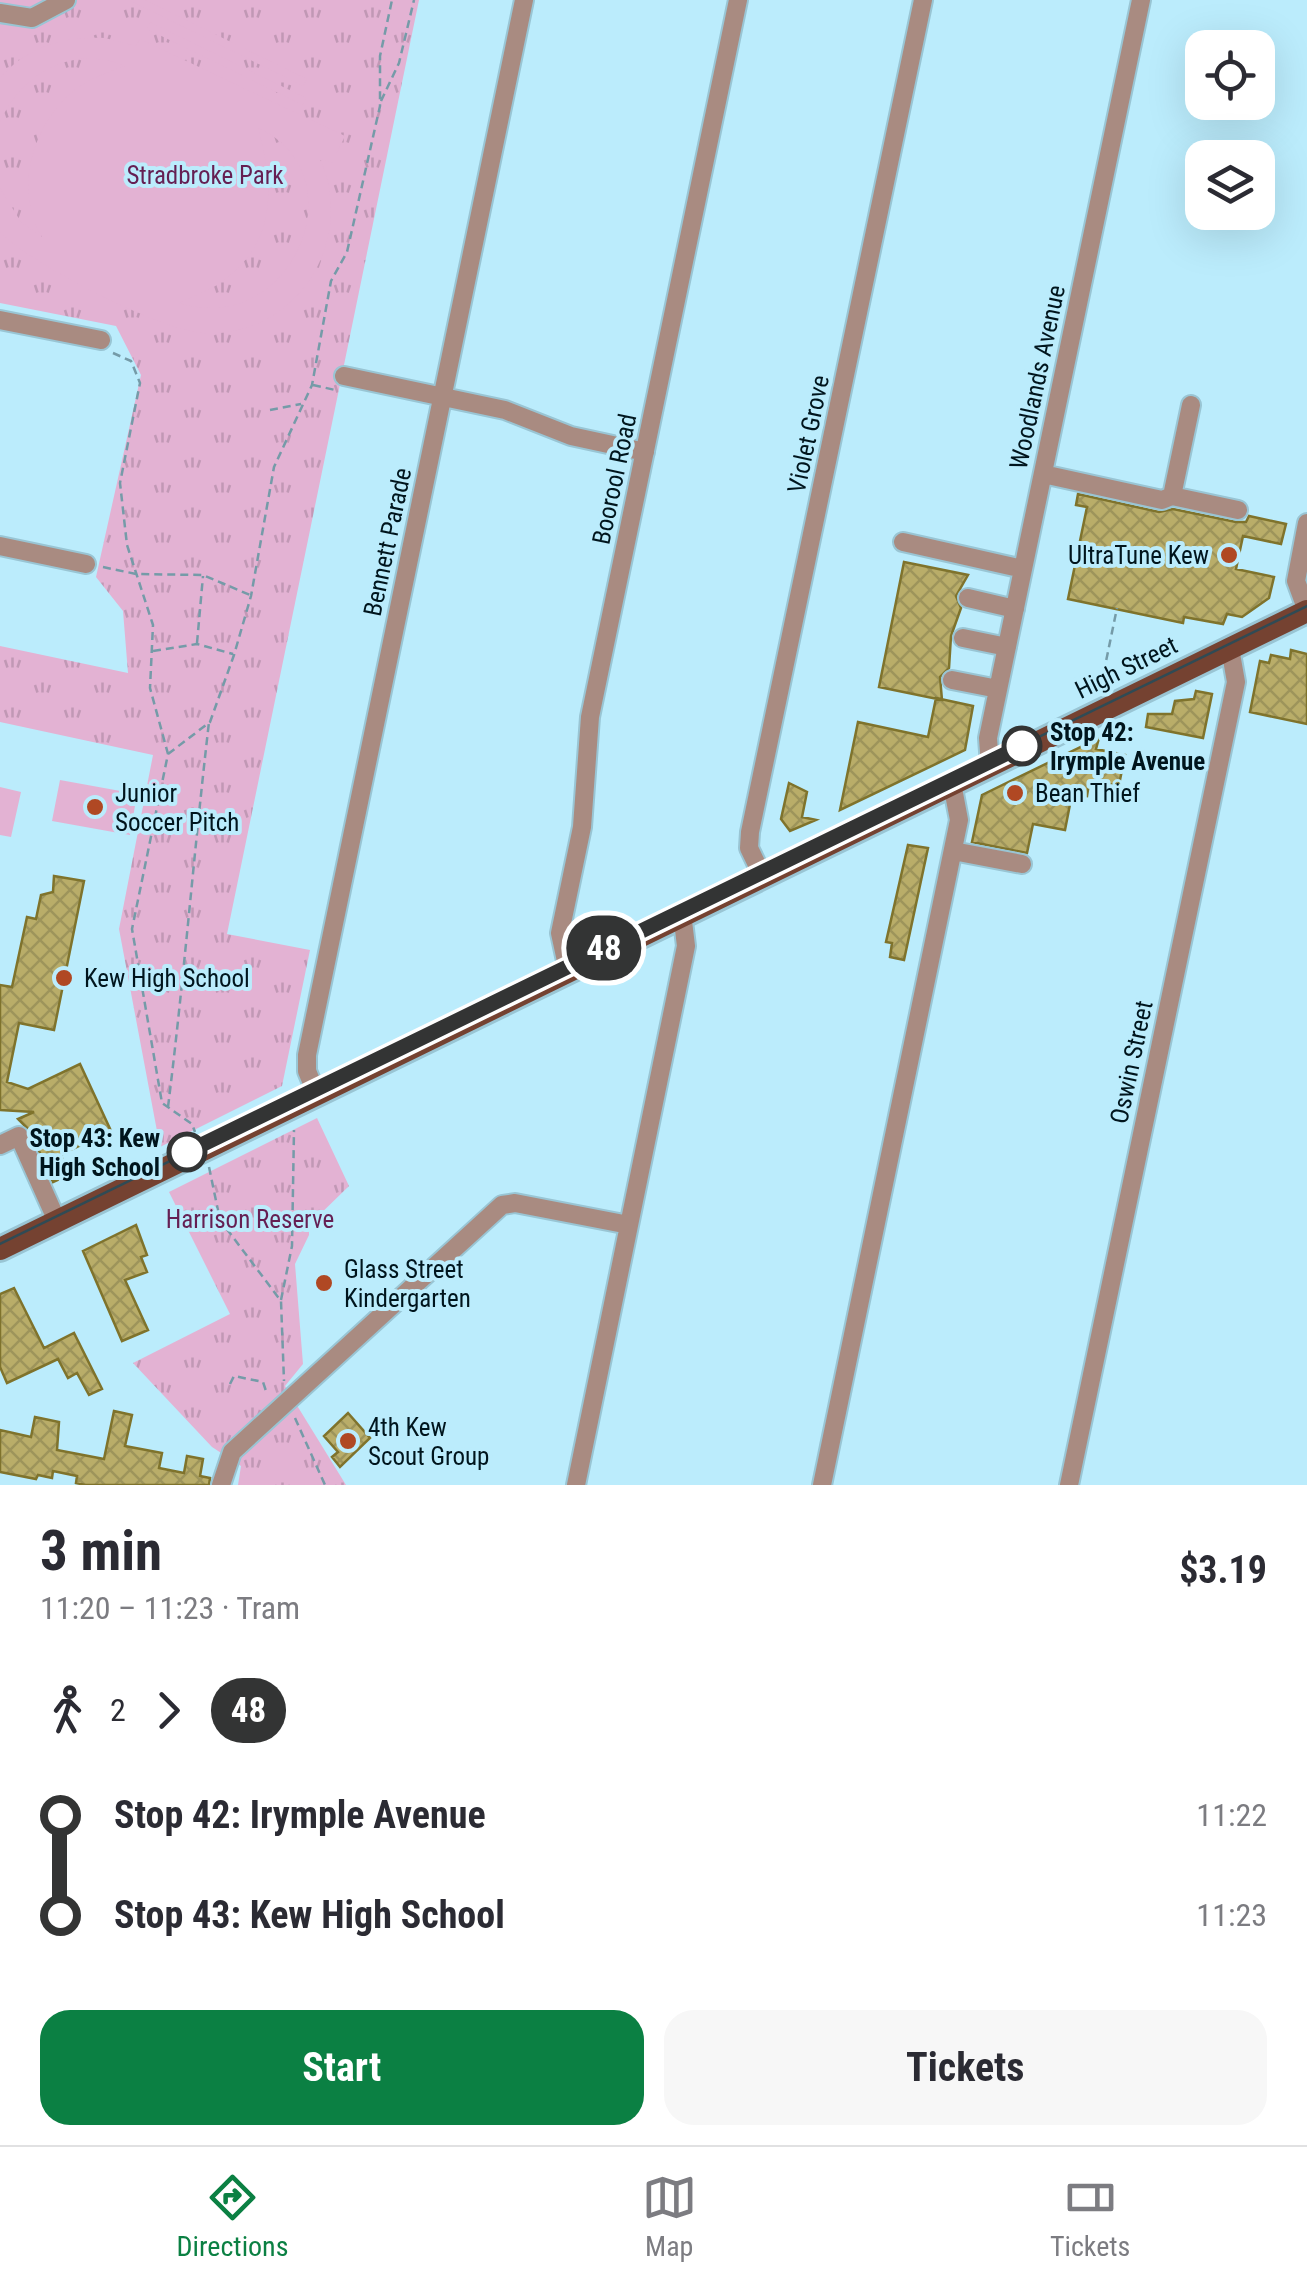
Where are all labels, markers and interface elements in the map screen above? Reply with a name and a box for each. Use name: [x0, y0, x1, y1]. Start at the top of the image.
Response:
map controls: [1185, 30, 1275, 230]
button: locate: [1185, 30, 1275, 120]
button: layers: [1185, 140, 1275, 230]
park label: Stradbroke Park: [126, 161, 284, 190]
street label: Woodlands Avenue: [1004, 282, 1071, 472]
street label: Violet Grove: [782, 373, 835, 496]
street label: Boorool Road: [586, 411, 642, 547]
street label: Bennett Parade: [358, 465, 417, 619]
place label: UltraTune Kew: [1068, 541, 1209, 570]
marker: UltraTune Kew: [1218, 544, 1240, 566]
street label: High Street: [1070, 630, 1182, 705]
place label: Stop 42: Irymple Avenue: [1050, 718, 1205, 776]
marker: Stop 42: Irymple Avenue: [1003, 727, 1041, 765]
place label: Junior Soccer Pitch: [115, 779, 239, 837]
place label: Bean Thief: [1035, 779, 1140, 808]
marker: Bean Thief: [1004, 782, 1026, 804]
marker: Junior Soccer Pitch: [84, 796, 106, 818]
line badge: 48: [559, 916, 649, 980]
text: 48: [586, 928, 622, 969]
place label: Kew High School: [84, 964, 250, 993]
marker: Kew High School: [53, 967, 75, 989]
street label: Oswin Street: [1104, 998, 1159, 1126]
place label: Stop 43: Kew High School: [29, 1124, 160, 1182]
marker: Stop 43: Kew High School: [168, 1133, 206, 1171]
park label: Harrison Reserve: [166, 1205, 334, 1234]
place label: Glass Street Kindergarten: [344, 1255, 471, 1313]
marker: Glass Street Kindergarten: [313, 1272, 335, 1294]
place label: 4th Kew Scout Group: [368, 1413, 489, 1471]
marker: 4th Kew Scout Group: [337, 1430, 359, 1452]
text: 3 min: [40, 1519, 162, 1583]
text: $3.19: [1179, 1548, 1267, 1592]
text: 11:20 – 11:23 · Tram: [40, 1589, 300, 1627]
icon: walk: [40, 1683, 95, 1738]
icon: forward: [141, 1683, 196, 1738]
text: 48: [231, 1690, 266, 1731]
text: 2: [110, 1691, 126, 1729]
text: Stop 42: Irymple Avenue: [114, 1793, 486, 1837]
text: 11:22: [1196, 1796, 1267, 1834]
text: Stop 43: Kew High School: [114, 1893, 505, 1937]
text: 11:23: [1196, 1896, 1267, 1934]
button: Start: [40, 2010, 644, 2125]
button: Tickets: [664, 2010, 1267, 2125]
tab: Directions: [177, 2170, 288, 2263]
tab: Map: [642, 2170, 697, 2263]
tab: Tickets: [1050, 2170, 1130, 2263]

